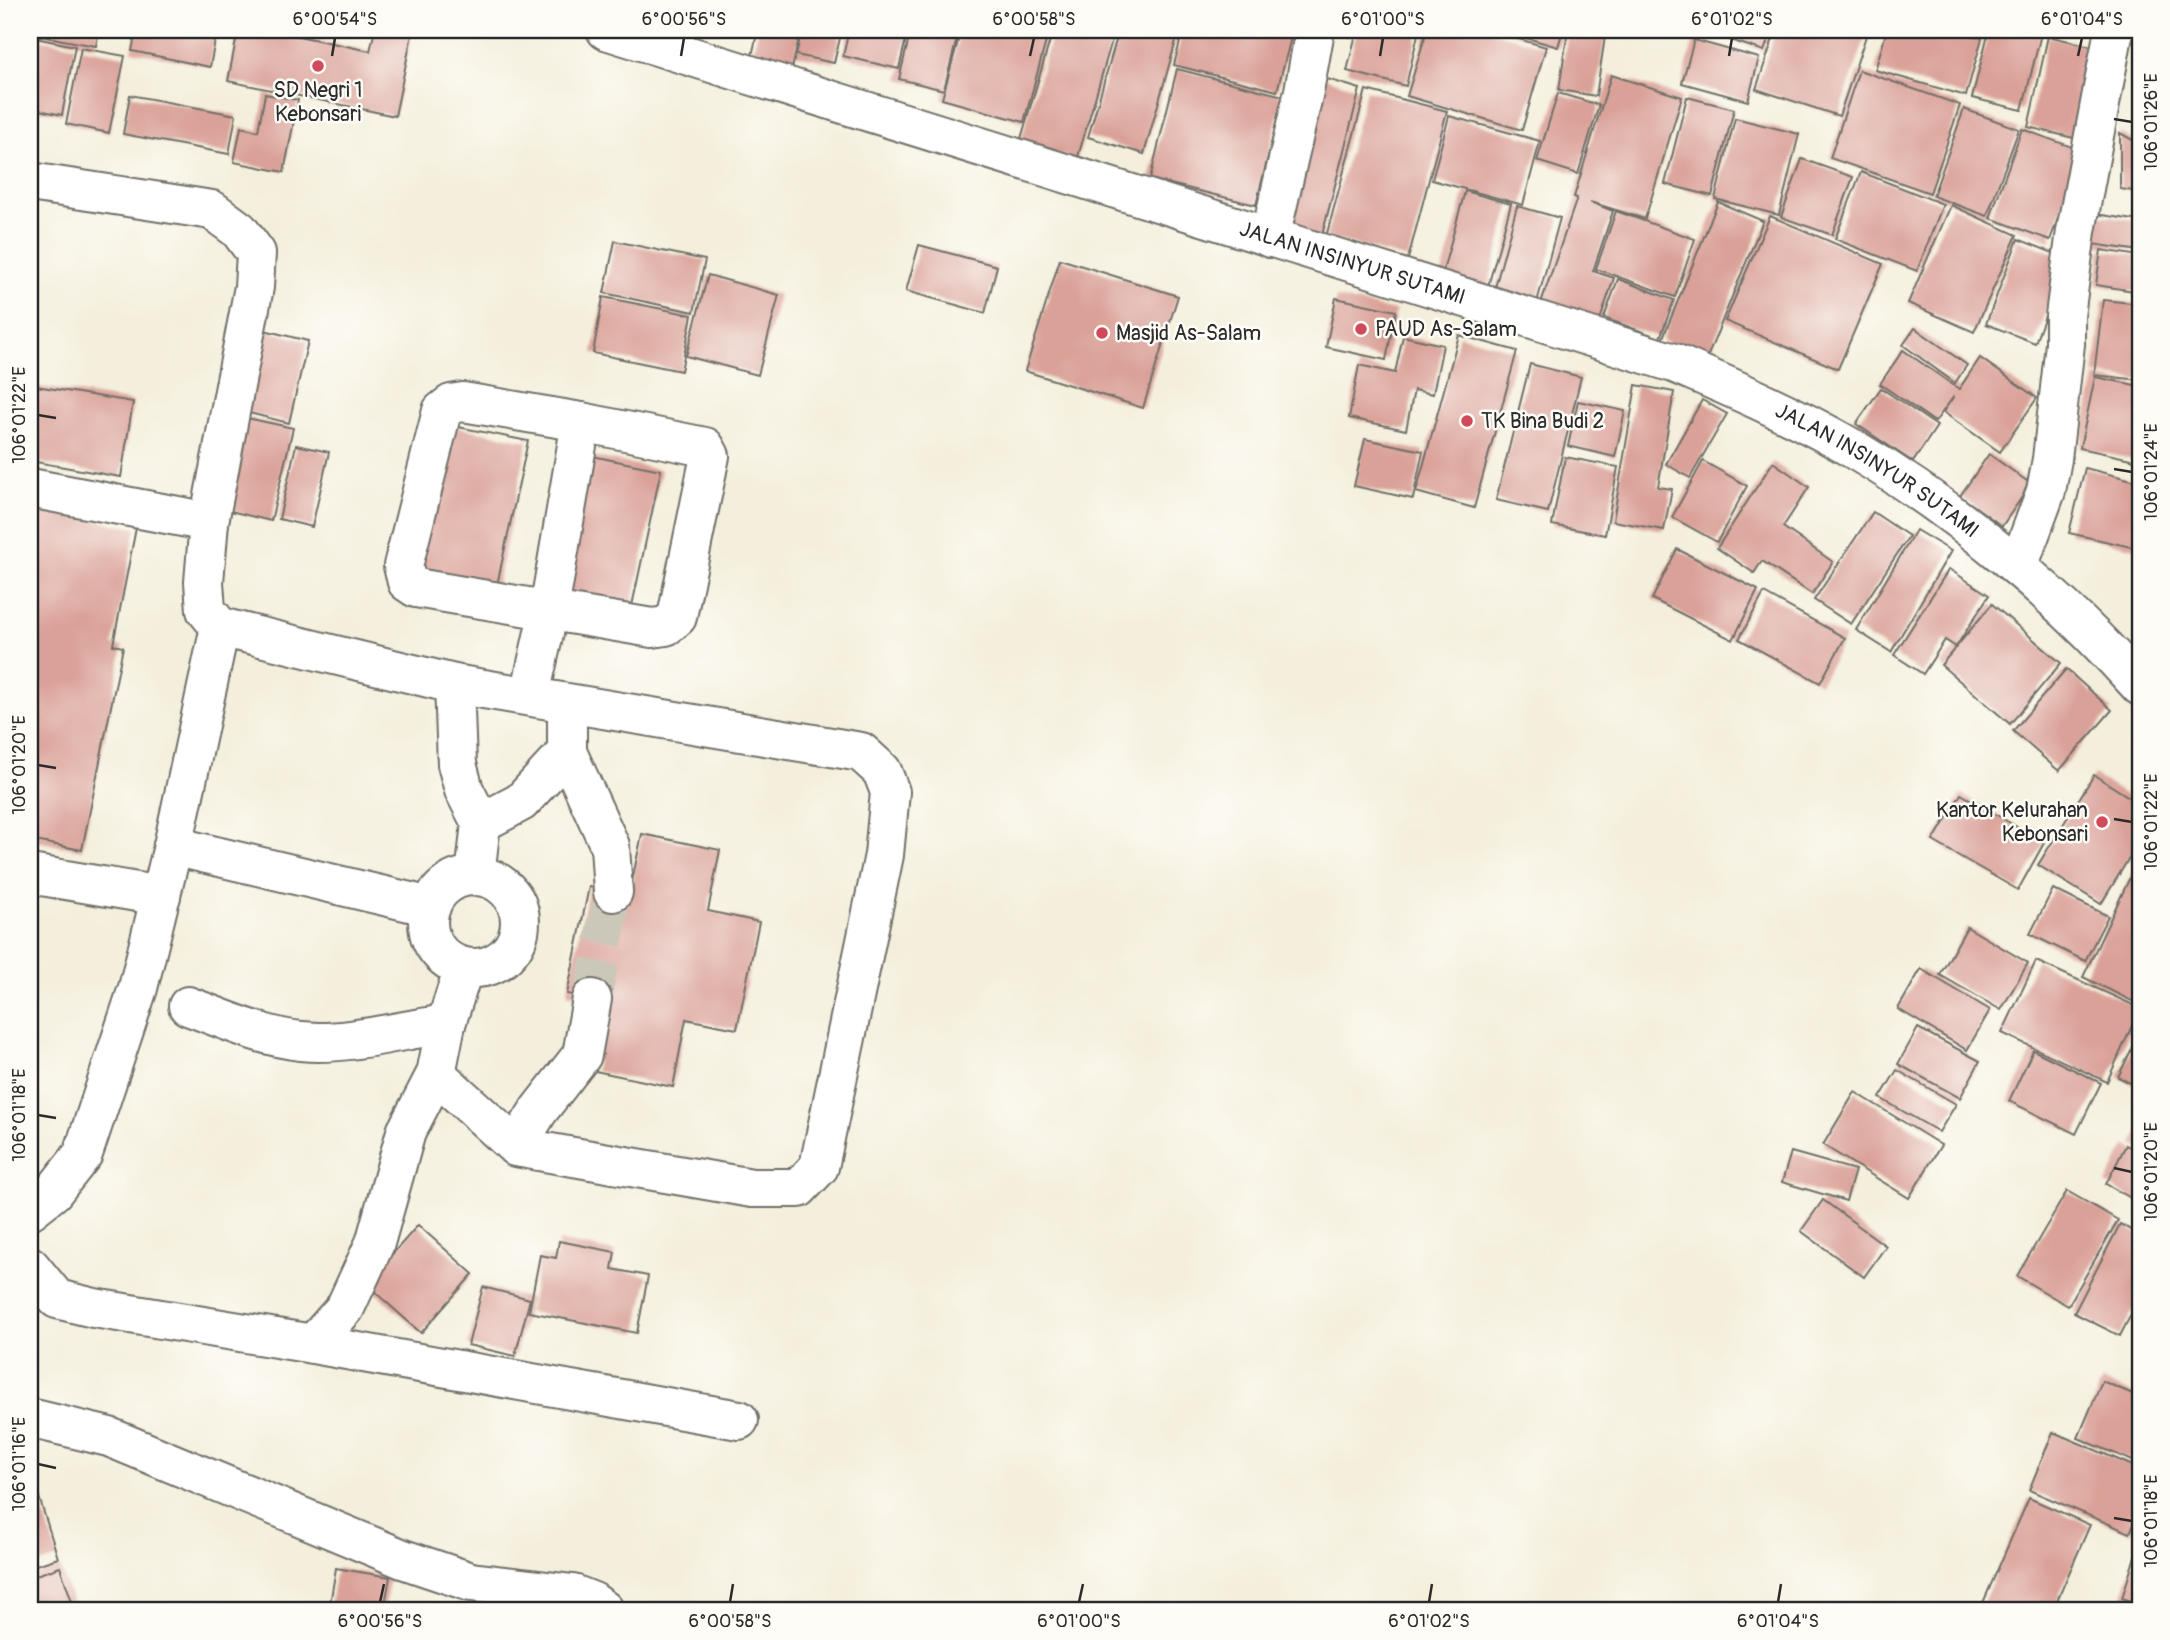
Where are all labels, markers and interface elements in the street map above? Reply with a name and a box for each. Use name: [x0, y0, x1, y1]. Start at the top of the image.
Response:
text: 6°00'54"S: [293, 8, 377, 31]
text: 6°00'56"S: [642, 8, 726, 31]
text: 6°00'58"S: [992, 8, 1076, 31]
text: 6°01'00"S: [1341, 8, 1425, 31]
text: 6°01'02"S: [1691, 8, 1773, 31]
text: 6°01'04"S: [2041, 8, 2123, 31]
marker: SD Negri 1 Kebonsari: [310, 58, 326, 74]
text: 106°01'26"E: [2140, 73, 2163, 171]
place label: SD Negri 1 Kebonsari: [273, 77, 363, 128]
street label: JALAN INSINYUR SUTAMI: [1236, 215, 1469, 311]
place label: PAUD As-Salam: [1375, 316, 1517, 343]
place label: Masjid As-Salam: [1116, 320, 1261, 347]
marker: PAUD As-Salam: [1353, 321, 1369, 337]
marker: Masjid As-Salam: [1094, 325, 1110, 341]
text: 106°01'22"E: [8, 366, 31, 464]
street label: JALAN INSINYUR SUTAMI: [1771, 397, 1984, 544]
place label: TK Bina Budi 2: [1481, 408, 1604, 435]
marker: TK Bina Budi 2: [1459, 413, 1475, 429]
text: 106°01'24"E: [2140, 423, 2163, 521]
text: 106°01'20"E: [8, 715, 31, 815]
text: 106°01'22"E: [2140, 773, 2163, 871]
place label: Kantor Kelurahan Kebonsari: [1936, 797, 2088, 848]
marker: Kantor Kelurahan Kebonsari: [2094, 814, 2110, 830]
text: 106°01'18"E: [8, 1068, 31, 1162]
text: 106°01'20"E: [2140, 1122, 2163, 1222]
text: 106°01'16"E: [8, 1417, 31, 1511]
text: 106°01'18"E: [2140, 1474, 2163, 1568]
text: 6°00'56"S: [338, 1610, 422, 1633]
text: 6°00'58"S: [688, 1610, 772, 1633]
text: 6°01'00"S: [1037, 1610, 1121, 1633]
text: 6°01'02"S: [1388, 1610, 1470, 1633]
text: 6°01'04"S: [1737, 1610, 1819, 1633]

